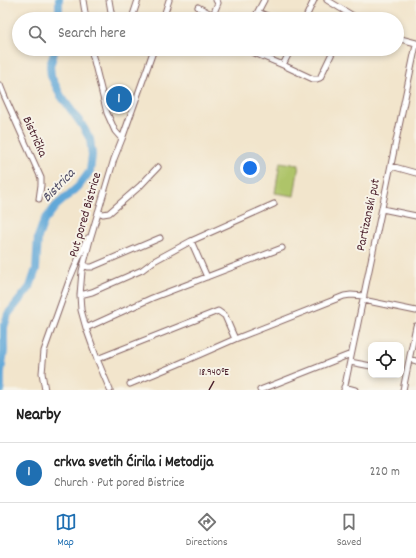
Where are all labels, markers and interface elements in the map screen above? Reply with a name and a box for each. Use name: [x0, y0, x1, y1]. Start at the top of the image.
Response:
search box: [12, 12, 404, 56]
icon: search: [26, 23, 48, 45]
text: Search here: [58, 23, 126, 45]
pin: 1: [106, 84, 132, 114]
street label: Bistrička: [17, 114, 52, 161]
your location: [240, 158, 260, 178]
water label: Bistrica: [38, 164, 81, 207]
street label: Put pored Bistrice: [65, 170, 107, 260]
street label: Partizanski put: [352, 177, 386, 253]
map controls: [368, 342, 404, 378]
button: locate: [368, 342, 404, 378]
text: 18.940°E: [199, 366, 229, 380]
text: Nearby: [16, 404, 60, 428]
text: crkva svetih Ćirila i Metodija: [54, 452, 213, 474]
text: 1: [28, 463, 30, 482]
text: 220 m: [370, 463, 400, 482]
text: Church · Put pored Bistrice: [54, 474, 185, 493]
tab: Map: [55, 511, 77, 551]
tab: Directions: [186, 511, 228, 551]
tab: Saved: [337, 511, 361, 551]

